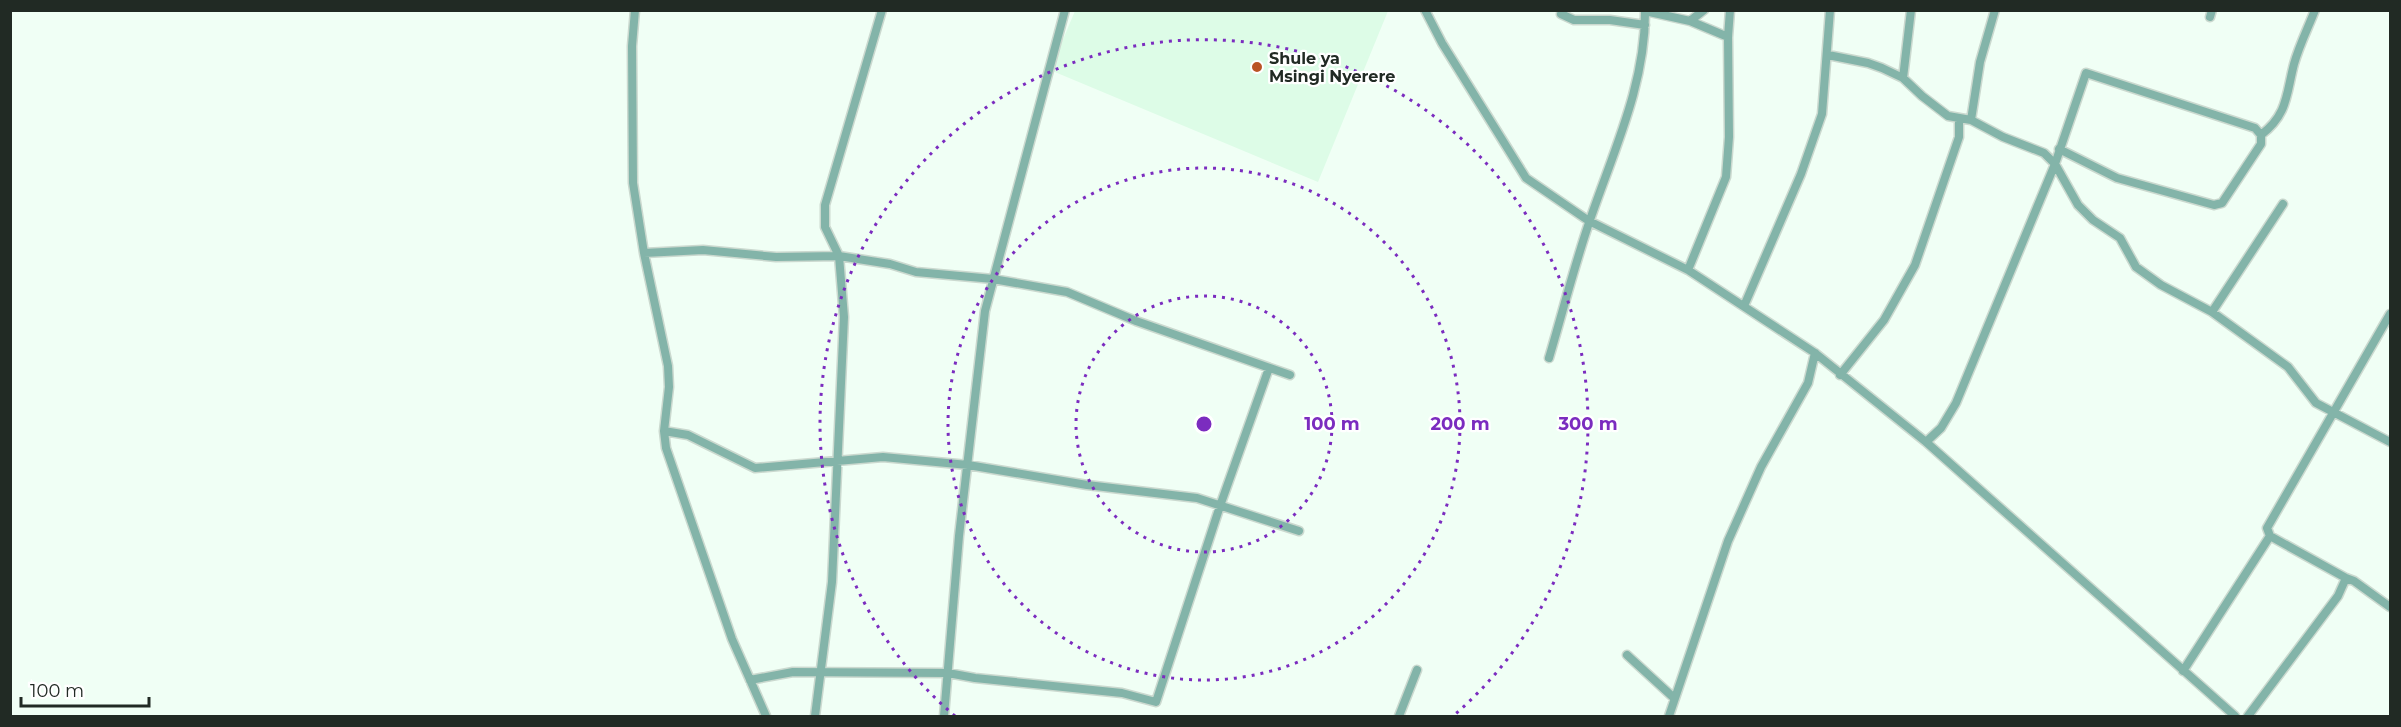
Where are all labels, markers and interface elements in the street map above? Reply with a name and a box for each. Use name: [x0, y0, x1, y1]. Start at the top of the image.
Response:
place label: Shule ya Msingi Nyerere: [1269, 49, 1395, 86]
marker: Shule ya Msingi Nyerere: [1250, 60, 1264, 74]
text: 100 m: [1304, 413, 1360, 435]
text: 200 m: [1430, 413, 1490, 435]
text: 300 m: [1557, 413, 1618, 435]
centre of rings: [1194, 414, 1214, 434]
scale bar: [21, 670, 148, 708]
text: 100 m: [30, 680, 84, 702]

